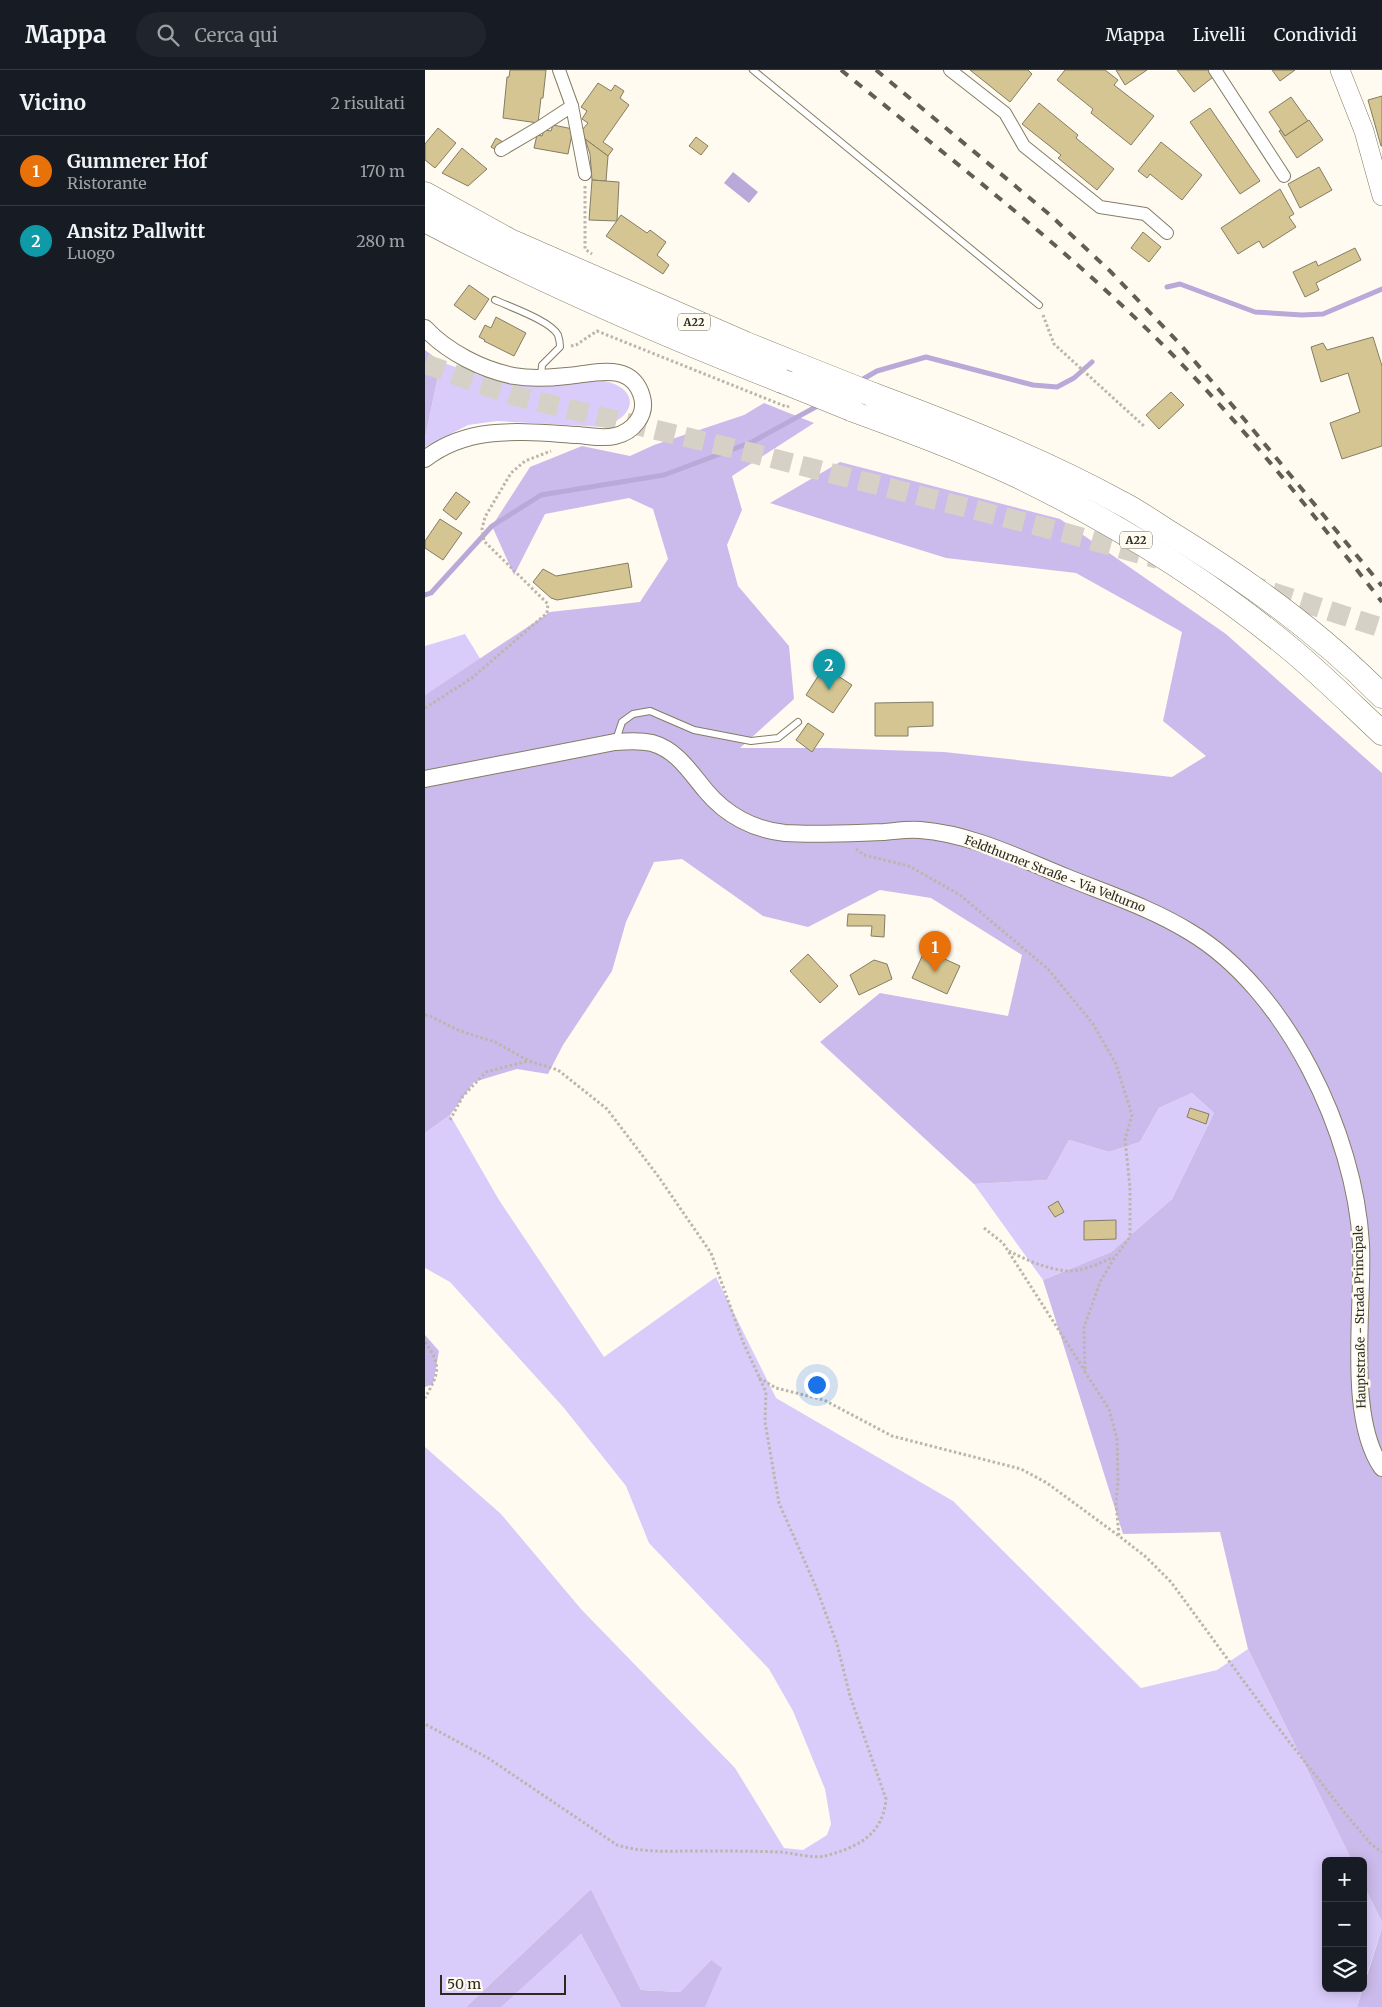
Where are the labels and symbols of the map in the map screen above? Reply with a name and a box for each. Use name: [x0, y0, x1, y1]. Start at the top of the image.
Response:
road number: A22: [678, 313, 710, 330]
road number: A22: [1120, 532, 1152, 548]
pin: 2: [813, 649, 845, 690]
street label: Feldthurner Straße - Via Velturno: [963, 832, 1148, 915]
pin: 1: [919, 931, 951, 972]
street label: Hauptstraße - Strada Principale: [1350, 1225, 1369, 1409]
your location: [804, 1372, 830, 1398]
scale bar: [440, 1972, 566, 1995]

